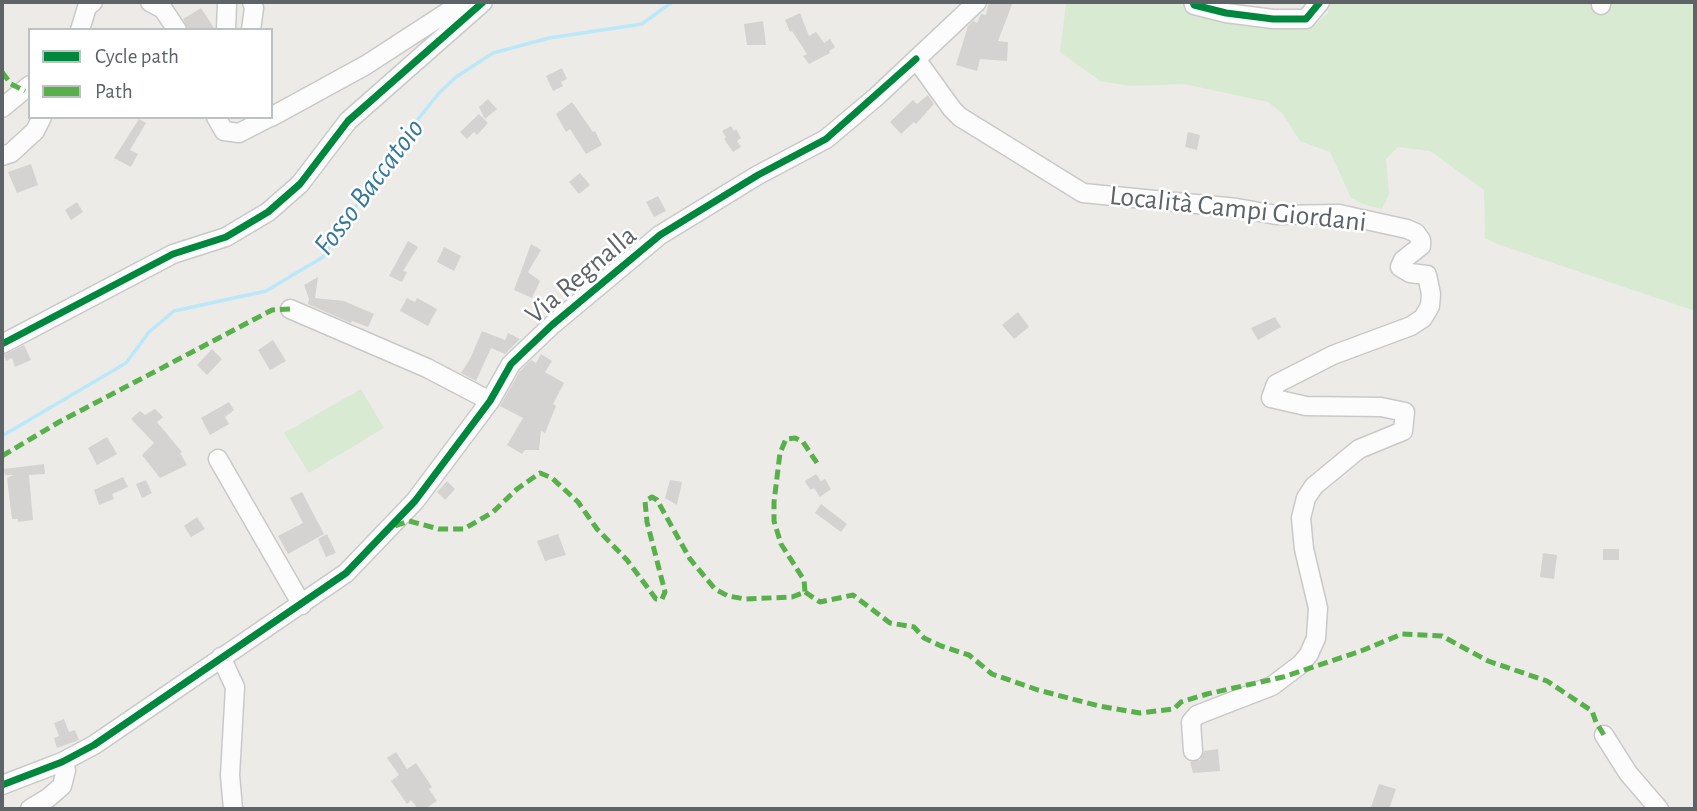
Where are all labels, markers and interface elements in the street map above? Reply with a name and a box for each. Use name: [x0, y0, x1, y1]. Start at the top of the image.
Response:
legend: [28, 28, 273, 119]
text: Cycle path: [95, 46, 179, 67]
text: Path: [95, 81, 133, 102]
water label: Fosso Baccatoio: [306, 112, 432, 262]
street label: Località Campi Giordani: [1108, 179, 1368, 239]
street label: Via Regnalla: [518, 219, 644, 331]

